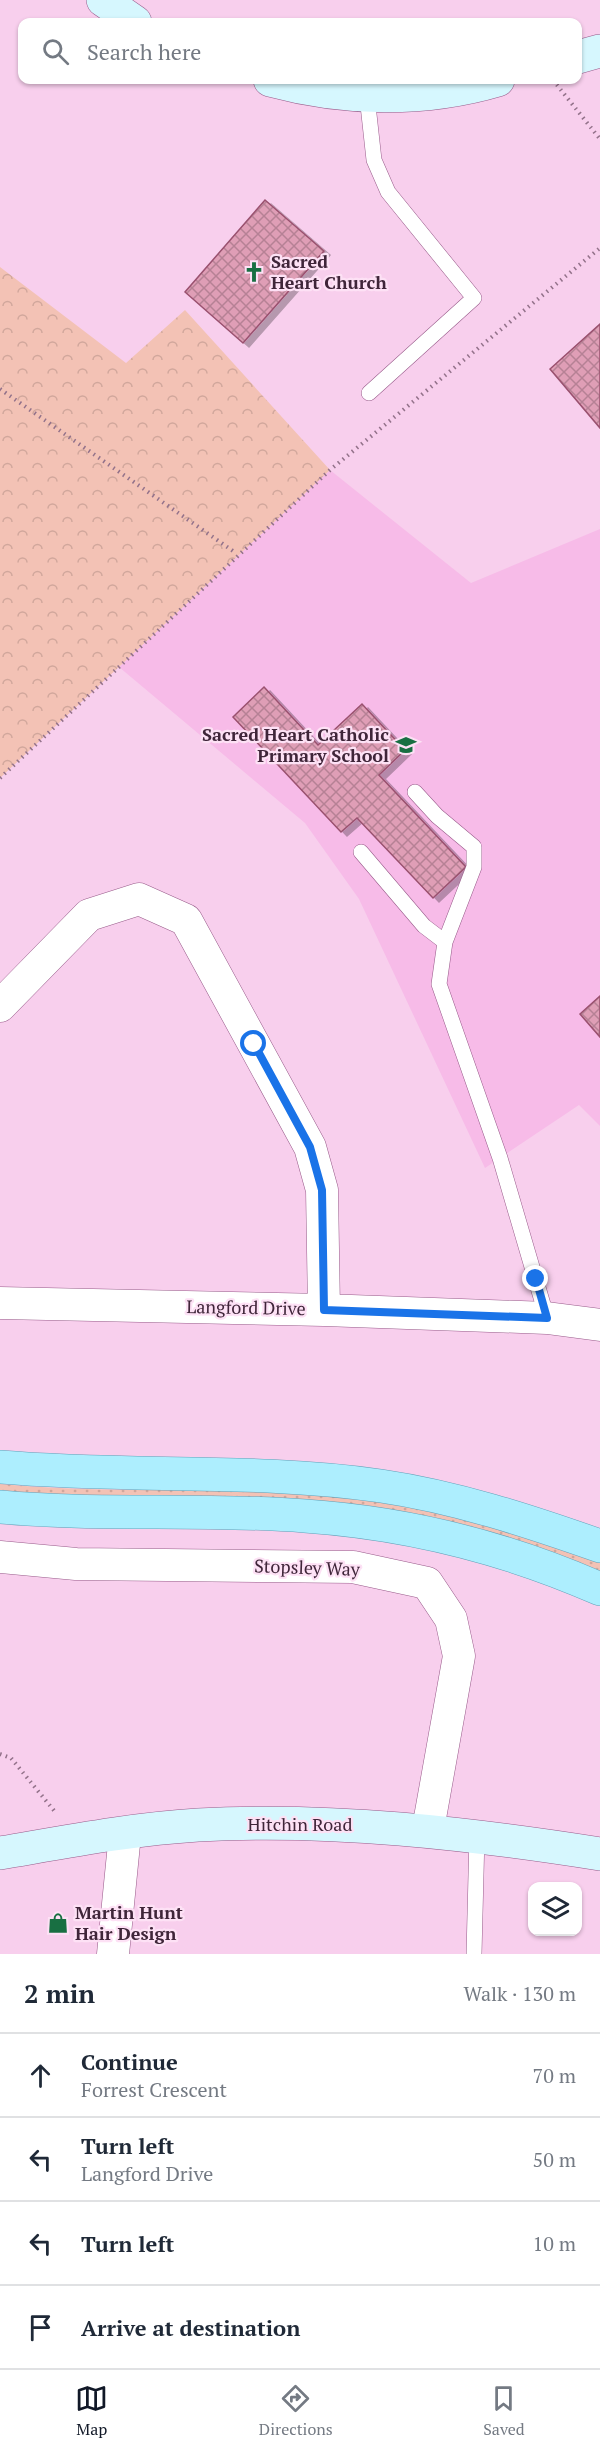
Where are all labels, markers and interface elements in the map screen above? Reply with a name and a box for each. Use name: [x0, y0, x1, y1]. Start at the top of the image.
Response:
search box: [18, 18, 582, 84]
icon: search: [39, 35, 72, 68]
text: Search here: [87, 37, 201, 66]
place label: Sacred Heart Church: [271, 249, 387, 294]
church icon: Sacred Heart Church: [242, 260, 266, 284]
place label: Sacred Heart Catholic Primary School: [202, 722, 389, 767]
school or university icon: Sacred Heart Catholic Primary School: [394, 733, 418, 757]
route start: [240, 1030, 266, 1056]
route end: [522, 1265, 548, 1291]
street label: Langford Drive: [186, 1294, 306, 1320]
street label: Stopsley Way: [254, 1553, 361, 1581]
street label: Hitchin Road: [248, 1812, 352, 1836]
map controls: [528, 1882, 582, 1936]
button: layers: [528, 1882, 582, 1936]
place label: Martin Hunt Hair Design: [75, 1900, 183, 1945]
shop icon: Martin Hunt Hair Design: [46, 1911, 70, 1935]
text: 2 min: [24, 1976, 95, 2010]
text: Walk · 130 m: [464, 1980, 576, 2007]
text: Continue: [81, 2047, 178, 2076]
icon: ahead: [24, 2059, 57, 2092]
text: 70 m: [533, 2062, 576, 2089]
text: Forrest Crescent: [81, 2076, 227, 2103]
text: Turn left: [81, 2131, 174, 2160]
icon: left: [24, 2143, 57, 2176]
text: 50 m: [533, 2146, 576, 2173]
text: Langford Drive: [81, 2160, 213, 2187]
icon: left: [24, 2227, 57, 2260]
text: Turn left: [81, 2229, 174, 2258]
text: 10 m: [533, 2230, 576, 2257]
icon: arrive: [24, 2311, 57, 2344]
text: Arrive at destination: [81, 2313, 300, 2342]
tab: Map: [75, 2382, 108, 2440]
tab: Directions: [259, 2382, 333, 2440]
tab: Saved: [483, 2382, 525, 2440]

